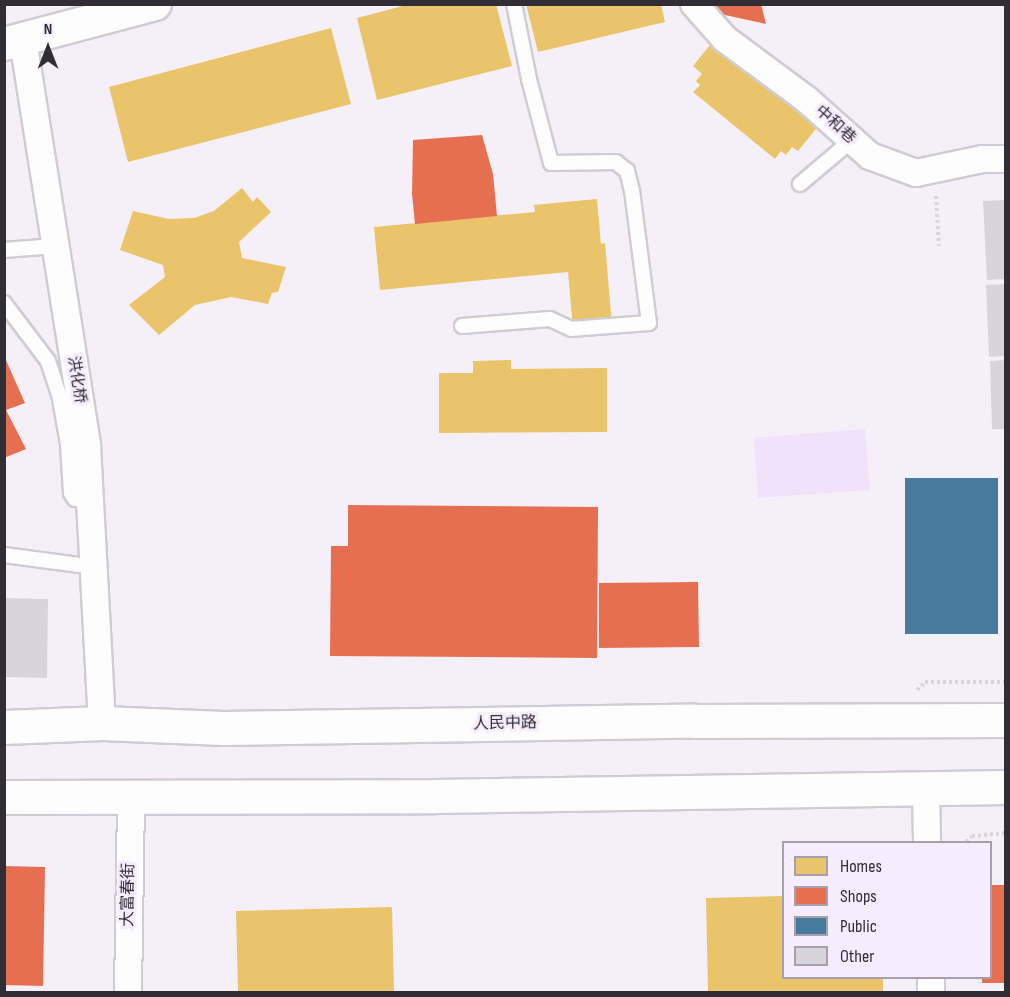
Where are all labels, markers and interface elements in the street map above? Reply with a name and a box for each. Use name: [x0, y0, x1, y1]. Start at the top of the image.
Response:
north arrow: [18, 18, 78, 78]
text: N: [44, 20, 52, 39]
street label: 中和巷: [811, 102, 859, 148]
street label: 洪化桥: [63, 355, 89, 405]
street label: 人民中路: [473, 714, 537, 734]
legend: [782, 841, 992, 979]
text: Homes: [840, 856, 882, 877]
street label: 大富春街: [119, 863, 139, 927]
text: Shops: [840, 886, 877, 907]
text: Public: [840, 916, 877, 937]
text: Other: [840, 946, 874, 967]

